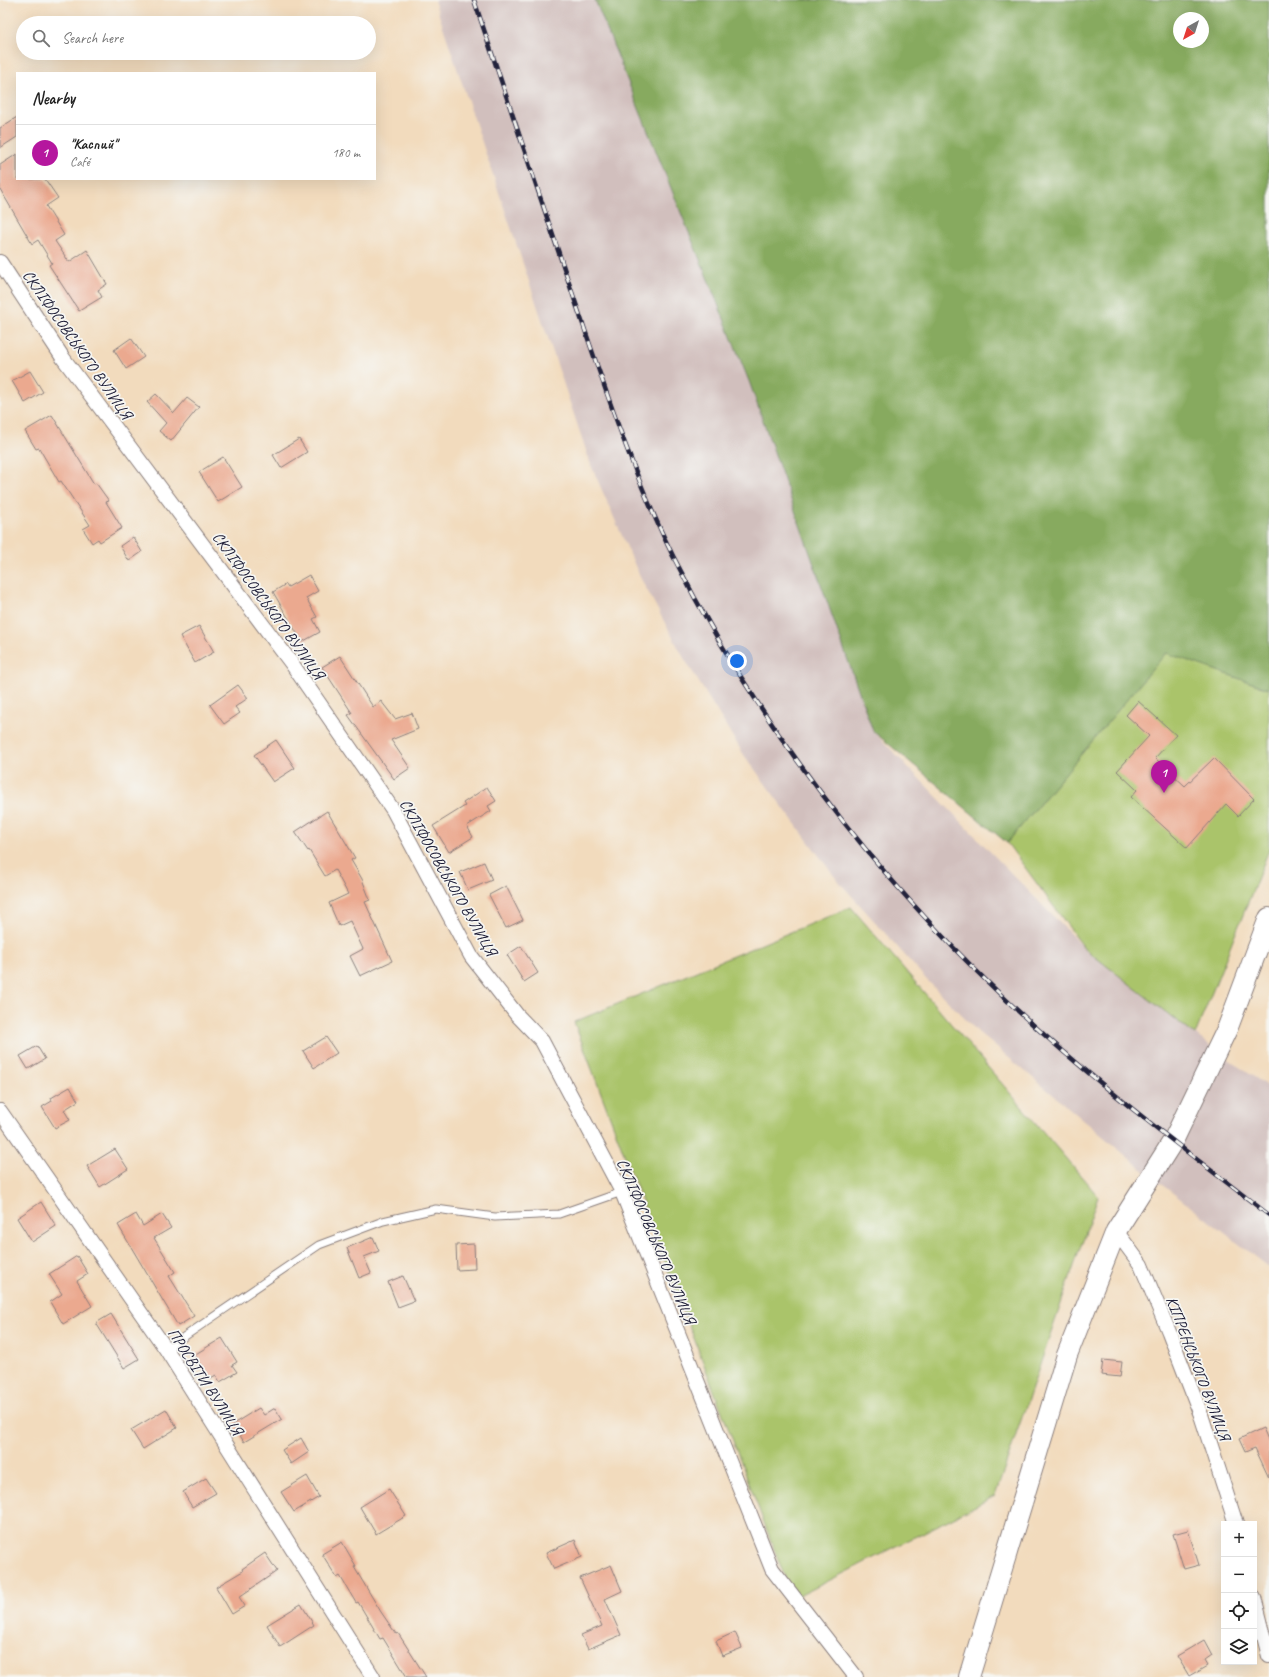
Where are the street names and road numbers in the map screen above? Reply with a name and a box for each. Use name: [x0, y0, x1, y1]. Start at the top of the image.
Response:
street label: СКЛІФОСОВСЬКОГО ВУЛИЦЯ: [18, 266, 138, 425]
street label: СКЛІФОСОВСЬКОГО ВУЛИЦЯ: [208, 528, 330, 685]
street label: СКЛІФОСОВСЬКОГО ВУЛИЦЯ: [395, 796, 502, 961]
street label: СКЛІФОСОВСЬКОГО ВУЛИЦЯ: [612, 1156, 701, 1329]
street label: КІПРЕНСЬКОГО ВУЛИЦЯ: [1161, 1294, 1236, 1445]
street label: ПРОСВІТИ ВУЛИЦЯ: [163, 1324, 248, 1441]

